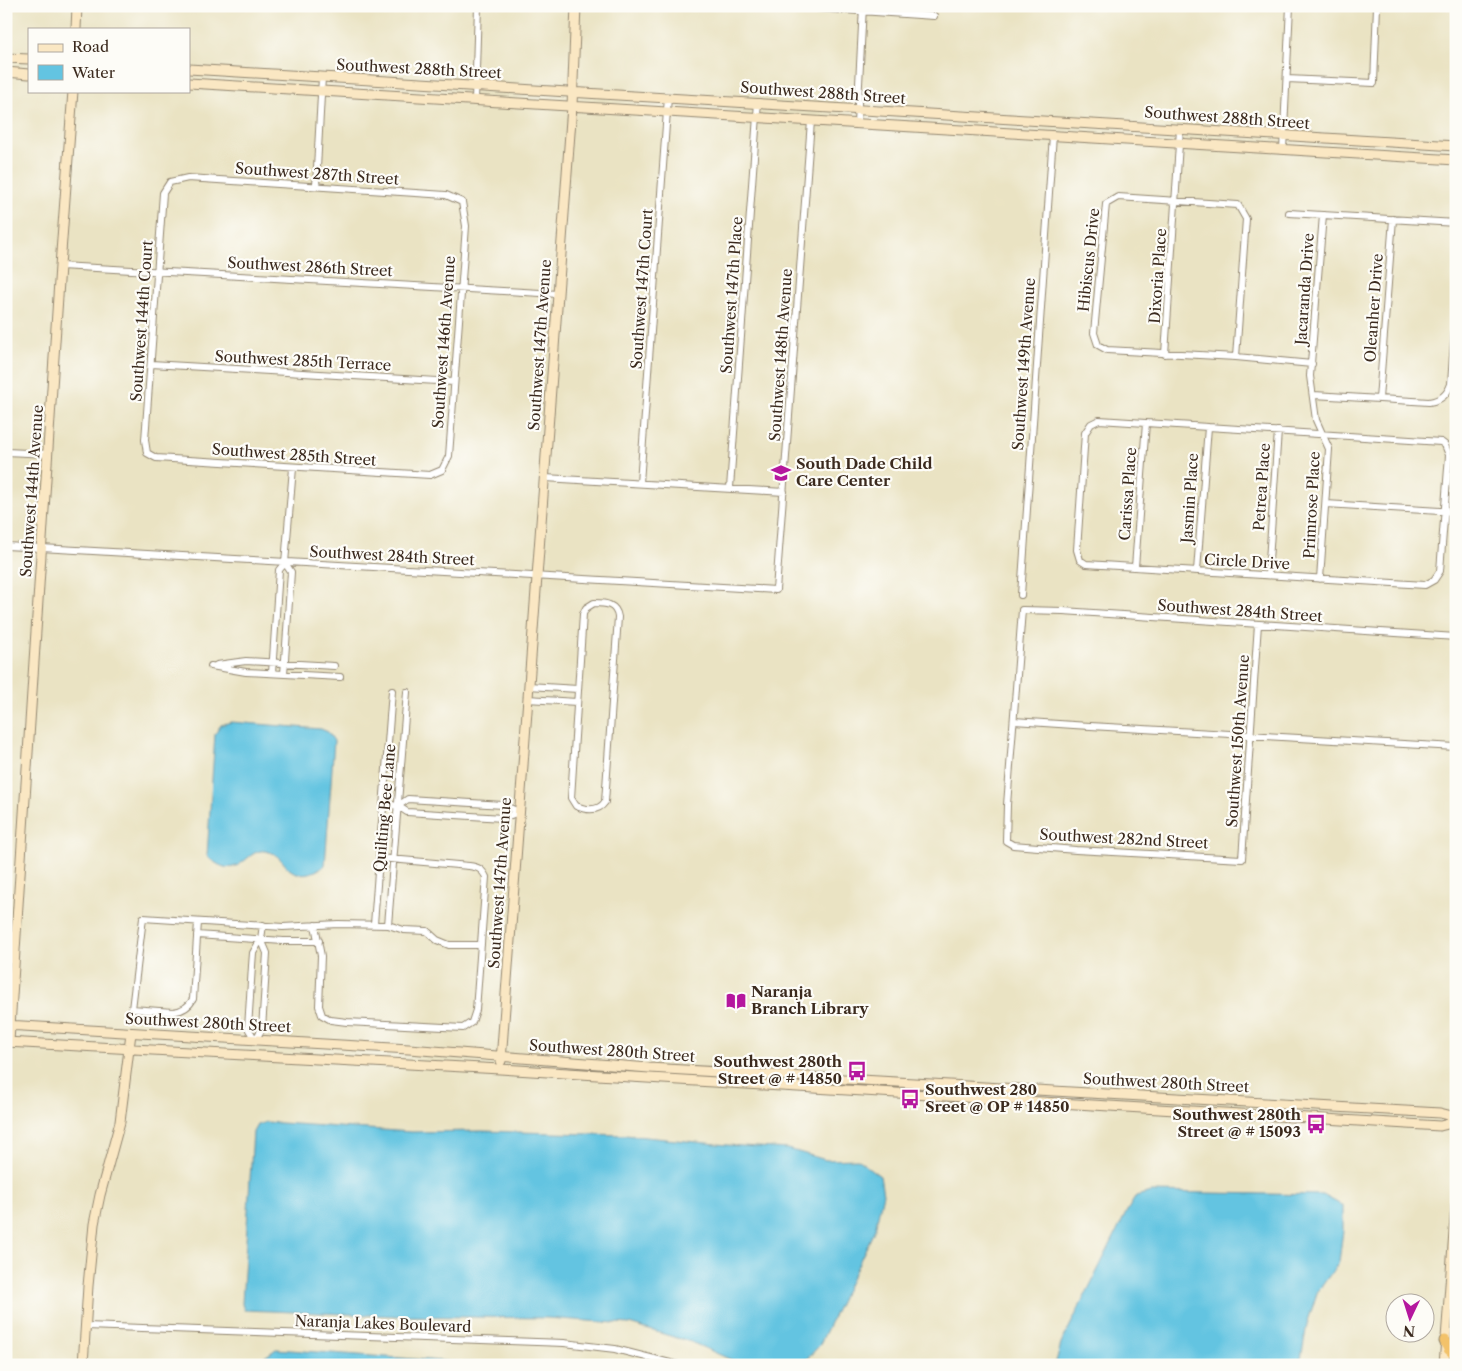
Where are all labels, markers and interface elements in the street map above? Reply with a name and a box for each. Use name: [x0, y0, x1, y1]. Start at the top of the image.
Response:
legend: [28, 28, 190, 92]
text: Road: [72, 37, 109, 56]
street label: Southwest 288th Street: [336, 55, 503, 82]
text: Water: [71, 63, 116, 82]
street label: Southwest 288th Street: [740, 77, 907, 108]
street label: Southwest 288th Street: [1144, 102, 1311, 133]
street label: Southwest 287th Street: [235, 158, 400, 189]
street label: Hibiscus Drive: [1074, 207, 1103, 313]
street label: Southwest 147th Court: [626, 208, 657, 370]
street label: Southwest 147th Place: [717, 216, 746, 374]
street label: Dixoria Place: [1145, 228, 1170, 324]
street label: Jacaranda Drive: [1291, 232, 1318, 348]
street label: Southwest 144th Court: [126, 239, 157, 402]
street label: Southwest 286th Street: [227, 253, 394, 280]
street label: Oleanher Drive: [1360, 253, 1387, 363]
street label: Southwest 146th Avenue: [428, 255, 459, 429]
street label: Southwest 147th Avenue: [524, 259, 555, 431]
street label: Southwest 148th Avenue: [765, 268, 796, 442]
street label: Southwest 149th Avenue: [1008, 277, 1039, 451]
street label: Southwest 285th Terrace: [214, 346, 392, 375]
street label: Southwest 144th Avenue: [16, 404, 47, 578]
street label: Southwest 285th Street: [211, 439, 378, 470]
street label: Petrea Place: [1249, 442, 1274, 532]
street label: Carissa Place: [1115, 447, 1140, 541]
street label: Primrose Place: [1299, 451, 1324, 559]
street label: Jasmin Place: [1177, 452, 1202, 546]
place label: South Dade Child Care Center: [796, 454, 932, 490]
school or university icon: South Dade Child Care Center: [770, 462, 792, 484]
street label: Southwest 284th Street: [309, 542, 476, 569]
street label: Circle Drive: [1204, 550, 1290, 573]
street label: Southwest 284th Street: [1157, 595, 1324, 626]
street label: Southwest 150th Avenue: [1222, 654, 1253, 828]
street label: Quilting Bee Lane: [369, 743, 400, 873]
street label: Southwest 147th Avenue: [484, 797, 515, 969]
street label: Southwest 282nd Street: [1039, 825, 1210, 852]
place label: Naranja Branch Library: [751, 982, 869, 1018]
library icon: Naranja Branch Library: [725, 990, 747, 1012]
street label: Southwest 280th Street: [125, 1009, 292, 1036]
street label: Southwest 280th Street: [529, 1035, 696, 1066]
place label: Southwest 280th Street @ # 14850: [714, 1052, 843, 1088]
bus stop icon: Southwest 280th Street @ # 14850: [846, 1060, 868, 1082]
street label: Southwest 280th Street: [1083, 1069, 1250, 1096]
place label: Southwest 280 Sreet @ OP # 14850: [925, 1080, 1070, 1116]
bus stop icon: Southwest 280 Sreet @ OP # 14850: [899, 1088, 921, 1110]
place label: Southwest 280th Street @ # 15093: [1173, 1105, 1302, 1141]
bus stop icon: Southwest 280th Street @ # 15093: [1305, 1113, 1327, 1135]
north arrow: [1384, 1294, 1434, 1344]
street label: Naranja Lakes Boulevard: [294, 1311, 472, 1336]
text: N: [1402, 1322, 1416, 1340]

